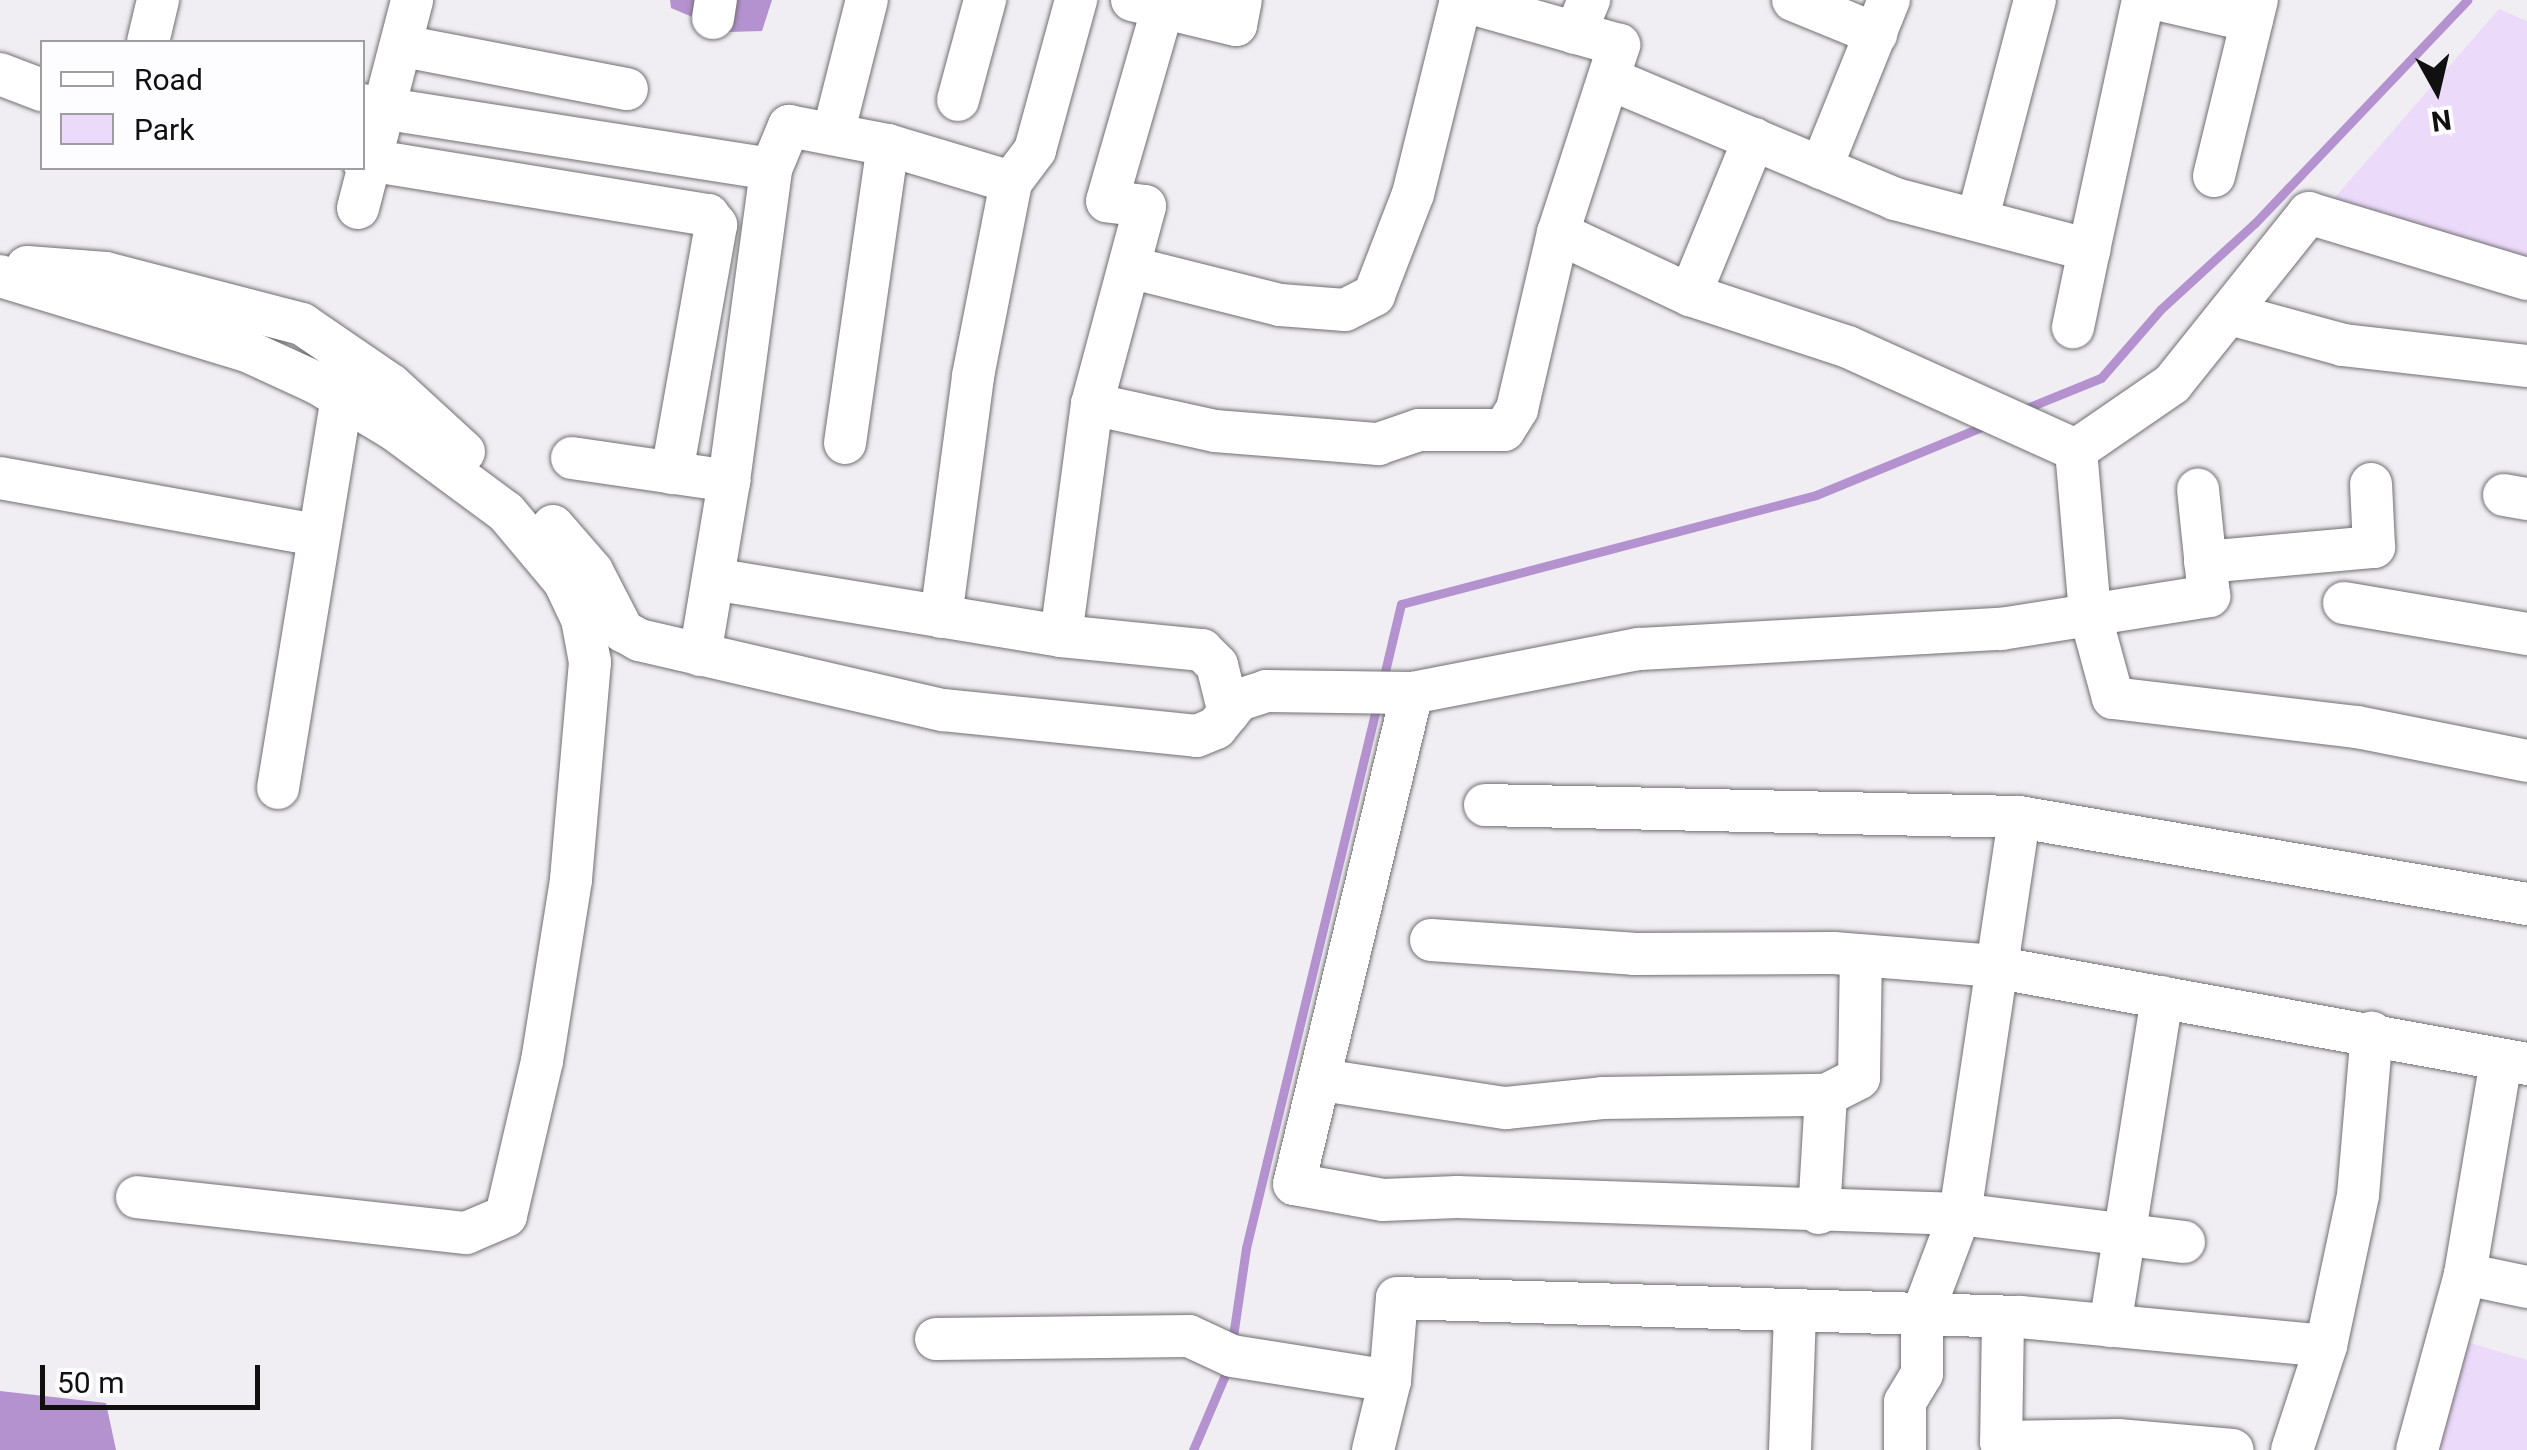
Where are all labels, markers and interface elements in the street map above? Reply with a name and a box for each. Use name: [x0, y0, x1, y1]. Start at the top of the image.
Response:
legend: [40, 40, 365, 170]
north arrow: [2387, 40, 2487, 140]
text: Road: [134, 62, 203, 97]
text: N: [2429, 102, 2453, 138]
text: Park: [134, 112, 194, 147]
scale bar: [45, 1345, 265, 1407]
text: 50 m: [57, 1365, 124, 1400]

